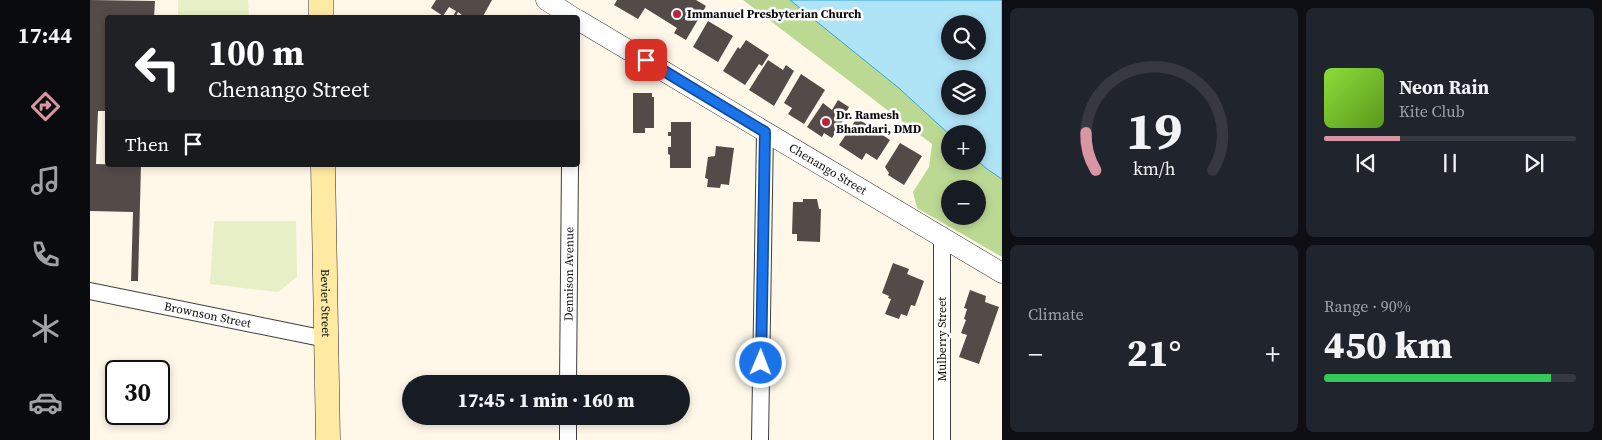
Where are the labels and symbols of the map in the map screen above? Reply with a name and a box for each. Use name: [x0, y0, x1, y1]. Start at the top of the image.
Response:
place label: Immanuel Presbyterian Church: [687, 6, 862, 22]
marker: Immanuel Presbyterian Church: [671, 8, 683, 20]
pin: [625, 39, 667, 81]
place label: Dr. Ramesh Bhandari, DMD: [836, 107, 922, 137]
marker: Dr. Ramesh Bhandari, DMD: [820, 116, 832, 128]
street label: Chenango Street: [786, 140, 870, 199]
street label: Dennison Avenue: [561, 227, 577, 321]
street label: Bevier Street: [317, 269, 334, 337]
street label: Mulberry Street: [934, 297, 950, 381]
street label: Brownson Street: [163, 298, 253, 332]
position arrow: [734, 336, 786, 388]
speed limit sign: 30: [105, 360, 170, 425]

